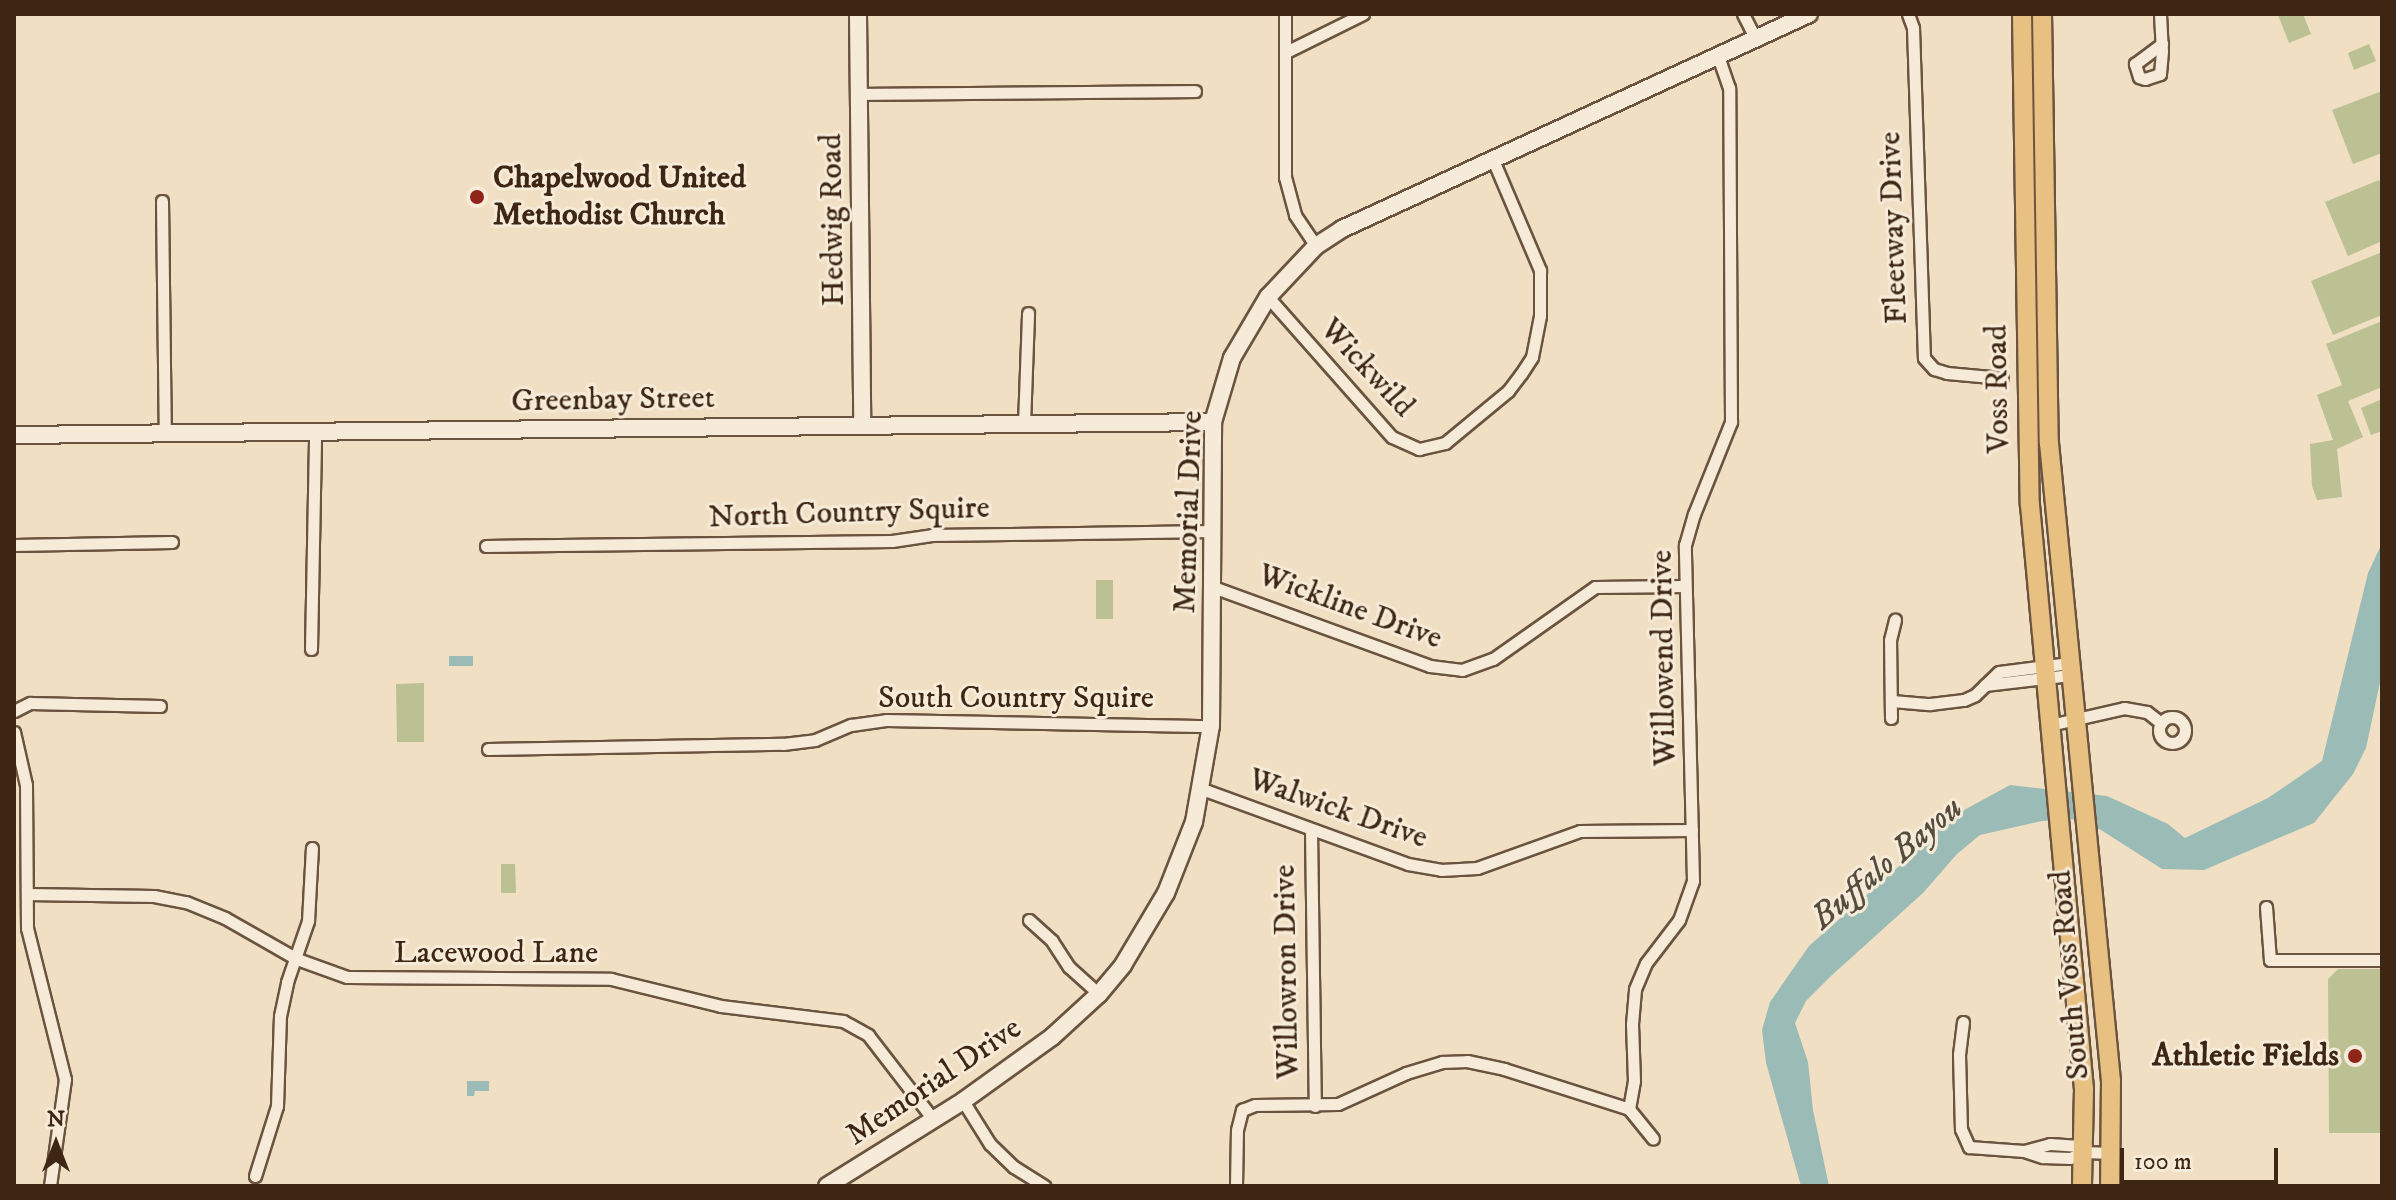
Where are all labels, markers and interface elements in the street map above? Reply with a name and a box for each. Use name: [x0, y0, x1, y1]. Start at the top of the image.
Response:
street label: Fleetway Drive: [1871, 131, 1917, 325]
street label: Hedwig Road: [812, 133, 854, 307]
place label: Chapelwood United Methodist Church: [493, 160, 746, 235]
marker: Chapelwood United Methodist Church: [468, 188, 486, 206]
street label: Wickwild: [1312, 311, 1422, 425]
street label: Voss Road: [1978, 324, 2018, 454]
street label: Greenbay Street: [511, 379, 715, 421]
street label: Memorial Drive: [1166, 410, 1212, 614]
street label: North Country Squire: [708, 489, 990, 537]
street label: Willowend Drive: [1643, 549, 1685, 767]
street label: Wickline Drive: [1253, 556, 1447, 658]
street label: South Country Squire: [878, 679, 1154, 717]
street label: Walwick Drive: [1243, 760, 1433, 858]
water label: Buffalo Bayou: [1803, 788, 1971, 938]
street label: Willowron Drive: [1266, 864, 1308, 1080]
street label: South Voss Road: [2042, 869, 2098, 1081]
street label: Lacewood Lane: [394, 934, 598, 972]
street label: Memorial Drive: [839, 1009, 1029, 1155]
place label: Athletic Fields: [2152, 1037, 2339, 1075]
marker: Athletic Fields: [2346, 1047, 2364, 1065]
north arrow: [16, 1104, 96, 1184]
text: N: [47, 1106, 65, 1133]
scale bar: [2124, 1132, 2282, 1182]
text: 100 m: [2134, 1147, 2192, 1177]

